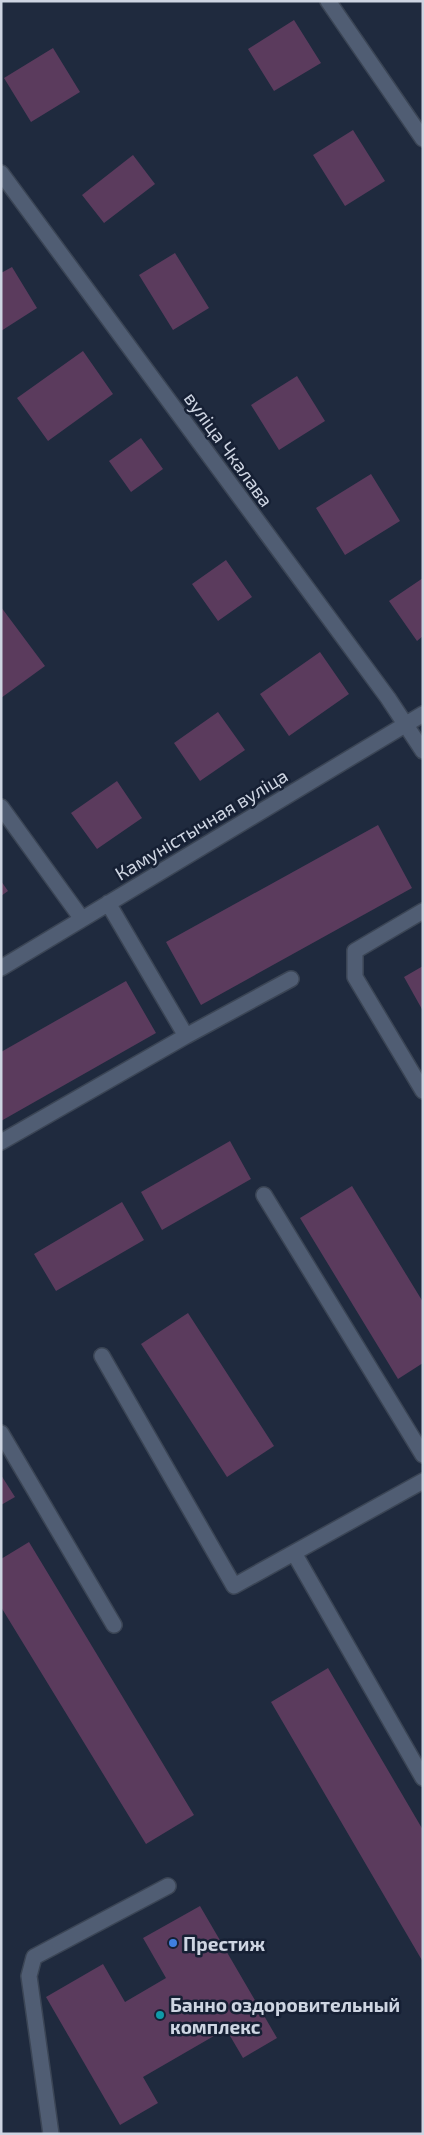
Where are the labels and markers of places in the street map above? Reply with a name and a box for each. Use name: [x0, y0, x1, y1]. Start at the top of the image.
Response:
place label: Престиж: [183, 1932, 265, 1955]
marker: Престиж: [167, 1937, 179, 1949]
place label: Банно оздоровительный комплекс: [170, 1993, 400, 2038]
marker: Банно оздоровительный комплекс: [154, 2009, 166, 2021]

